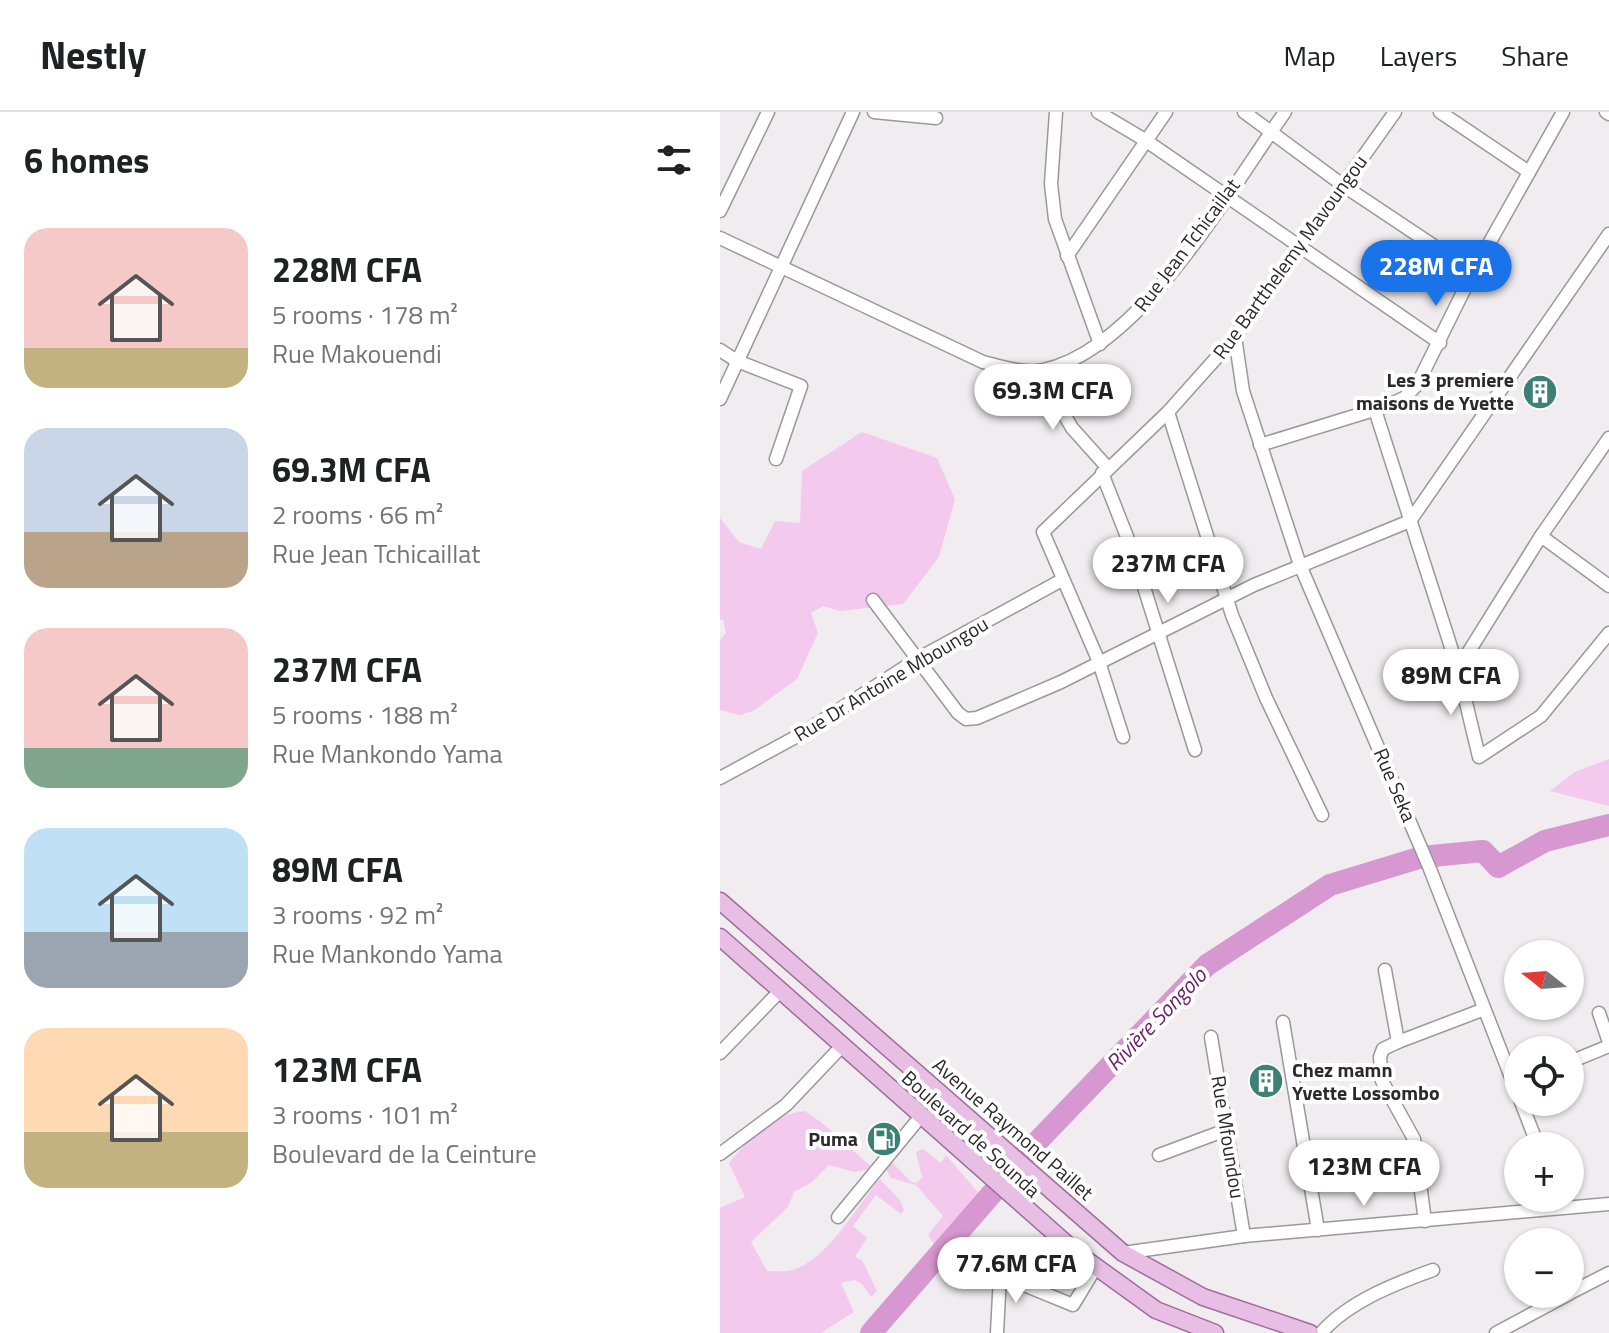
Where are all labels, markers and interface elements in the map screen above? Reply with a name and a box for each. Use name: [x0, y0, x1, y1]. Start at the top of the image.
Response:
text: Nestly: [40, 26, 147, 84]
text: Map: [1283, 34, 1336, 77]
text: Layers: [1380, 34, 1457, 77]
text: Share: [1501, 34, 1569, 77]
text: 6 homes: [24, 134, 149, 186]
icon: filters: [652, 138, 696, 182]
street label: Rue Bartthelemy Mavoungou: [1205, 148, 1375, 366]
street label: Rue Jean Tchicaillat: [1126, 171, 1247, 318]
pin: 228M CFA: [1353, 240, 1519, 308]
text: 228M CFA: [272, 243, 422, 295]
text: 228M CFA: [1379, 246, 1493, 285]
icon: home: [88, 260, 184, 356]
text: 5 rooms · 178 m²: [272, 295, 458, 334]
text: Rue Makouendi: [272, 334, 442, 373]
pin: 69.3M CFA: [961, 364, 1145, 432]
place label: Les 3 premiere maisons de Yvette: [1356, 364, 1514, 418]
text: 69.3M CFA: [992, 370, 1114, 409]
building icon: Les 3 premiere maisons de Yvette: [1521, 373, 1559, 411]
text: 69.3M CFA: [272, 443, 431, 495]
icon: home: [88, 460, 184, 556]
text: 2 rooms · 66 m²: [272, 495, 443, 534]
text: Rue Jean Tchicaillat: [272, 534, 480, 573]
pin: 237M CFA: [1085, 537, 1251, 605]
text: 237M CFA: [1111, 543, 1225, 582]
street label: Rue Dr Antoine Mboungou: [788, 608, 994, 749]
text: 237M CFA: [272, 643, 422, 695]
pin: 89M CFA: [1377, 649, 1525, 717]
text: 89M CFA: [1401, 655, 1501, 694]
icon: home: [88, 660, 184, 756]
text: 5 rooms · 188 m²: [272, 695, 458, 734]
text: Rue Mankondo Yama: [272, 734, 503, 773]
street label: Rue Seka: [1366, 743, 1425, 827]
text: 89M CFA: [272, 843, 403, 895]
icon: home: [88, 860, 184, 956]
text: 3 rooms · 92 m²: [272, 895, 443, 934]
text: Rue Mankondo Yama: [272, 934, 503, 973]
north arrow: [1504, 940, 1584, 1020]
map controls: [1504, 940, 1584, 1308]
water label: Rivière Songolo: [1098, 959, 1215, 1079]
button: locate: [1504, 1036, 1584, 1116]
text: 123M CFA: [272, 1043, 422, 1095]
street label: Avenue Raymond Paillet: [926, 1050, 1101, 1207]
place label: Chez mamn Yvette Lossombo: [1292, 1054, 1440, 1108]
icon: home: [88, 1060, 184, 1156]
building icon: Chez mamn Yvette Lossombo: [1247, 1062, 1285, 1100]
street label: Boulevard de Sounda: [895, 1063, 1048, 1205]
street label: Rue Mfoundou: [1203, 1073, 1254, 1201]
text: 3 rooms · 101 m²: [272, 1095, 458, 1134]
fuel station icon: Puma: [865, 1120, 903, 1158]
place label: Puma: [808, 1123, 858, 1154]
button: +: [1504, 1132, 1584, 1212]
text: Boulevard de la Ceinture: [272, 1134, 537, 1173]
pin: 123M CFA: [1281, 1140, 1447, 1208]
text: 123M CFA: [1307, 1146, 1421, 1185]
button: −: [1504, 1228, 1584, 1308]
pin: 77.6M CFA: [924, 1237, 1108, 1305]
text: 77.6M CFA: [955, 1243, 1077, 1282]

